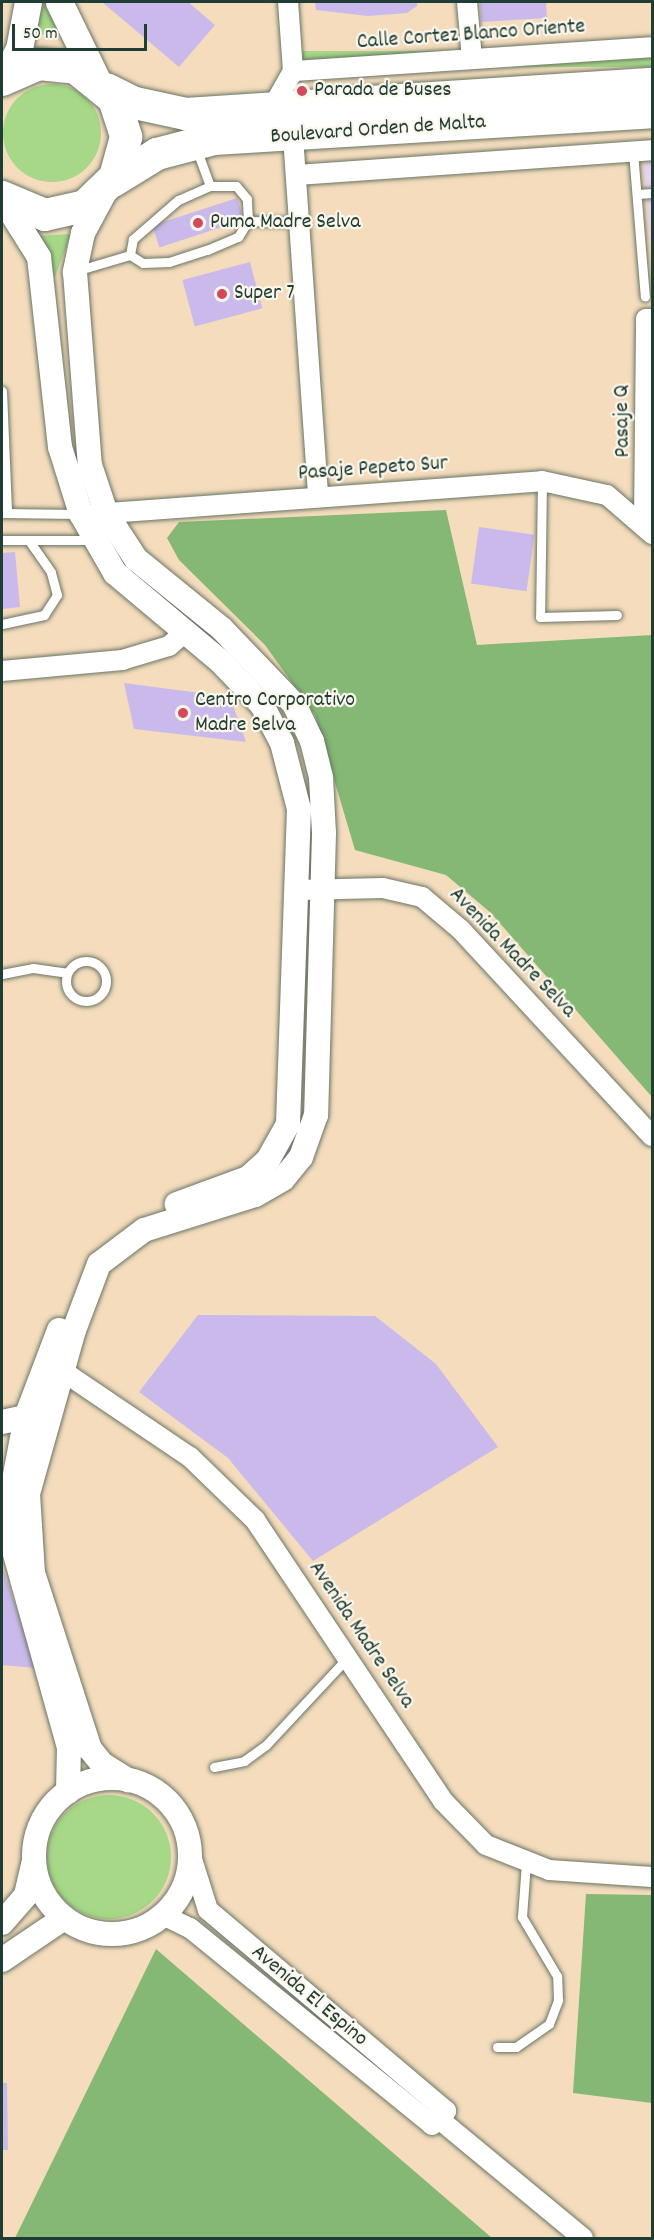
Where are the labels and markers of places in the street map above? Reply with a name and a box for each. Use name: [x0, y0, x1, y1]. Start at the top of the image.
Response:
place label: Parada de Buses: [314, 78, 452, 104]
marker: Parada de Buses: [295, 84, 309, 98]
place label: Puma Madre Selva: [210, 210, 360, 236]
marker: Puma Madre Selva: [191, 216, 205, 230]
place label: Super 7: [234, 281, 295, 307]
marker: Super 7: [215, 287, 229, 301]
place label: Centro Corporativo Madre Selva: [195, 687, 355, 738]
marker: Centro Corporativo Madre Selva: [176, 706, 190, 720]

